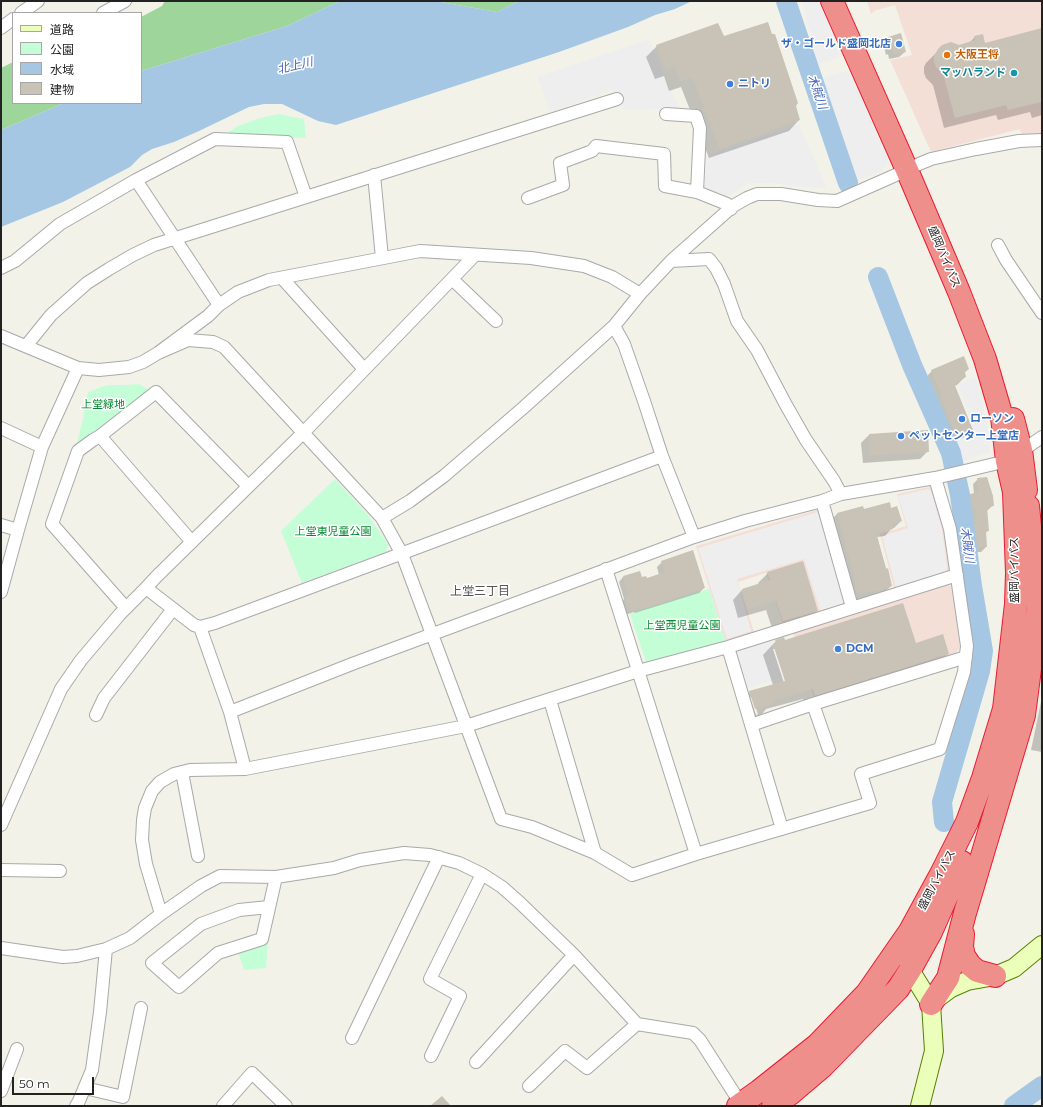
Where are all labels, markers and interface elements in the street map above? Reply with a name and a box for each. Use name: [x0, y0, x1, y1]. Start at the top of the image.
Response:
legend: [12, 12, 142, 104]
text: 道路: [50, 22, 74, 37]
place label: ザ・ゴールド盛岡北店: [781, 37, 891, 51]
marker: ザ・ゴールド盛岡北店: [894, 39, 904, 49]
text: 公園: [50, 42, 74, 57]
place label: 大阪王将: [955, 48, 999, 62]
marker: 大阪王将: [942, 50, 952, 60]
water label: 北上川: [276, 55, 314, 77]
text: 水域: [50, 62, 74, 77]
place label: マッハランド: [940, 66, 1006, 80]
marker: マッハランド: [1009, 68, 1019, 78]
water label: 木賊川: [804, 73, 830, 111]
place label: ニトリ: [738, 77, 771, 91]
marker: ニトリ: [725, 79, 735, 89]
text: 建物: [50, 82, 74, 97]
street label: 盛岡バイパス: [925, 224, 963, 290]
park label: 上堂緑地: [81, 398, 125, 412]
place label: ローソン: [970, 412, 1014, 426]
marker: ローソン: [957, 414, 967, 424]
place label: ペットセンター上堂店: [909, 429, 1019, 443]
marker: ペットセンター上堂店: [896, 431, 906, 441]
park label: 上堂東児童公園: [295, 525, 371, 539]
water label: 木賊川: [957, 526, 977, 564]
street label: 盛岡バイパス: [1008, 537, 1022, 603]
district label: 上堂三丁目: [450, 584, 510, 598]
park label: 上堂西児童公園: [644, 619, 720, 633]
place label: DCM: [846, 642, 874, 656]
marker: DCM: [833, 644, 843, 654]
street label: 盛岡バイパス: [916, 848, 958, 912]
scale bar: [14, 1069, 96, 1095]
text: 50 m: [19, 1076, 50, 1091]

